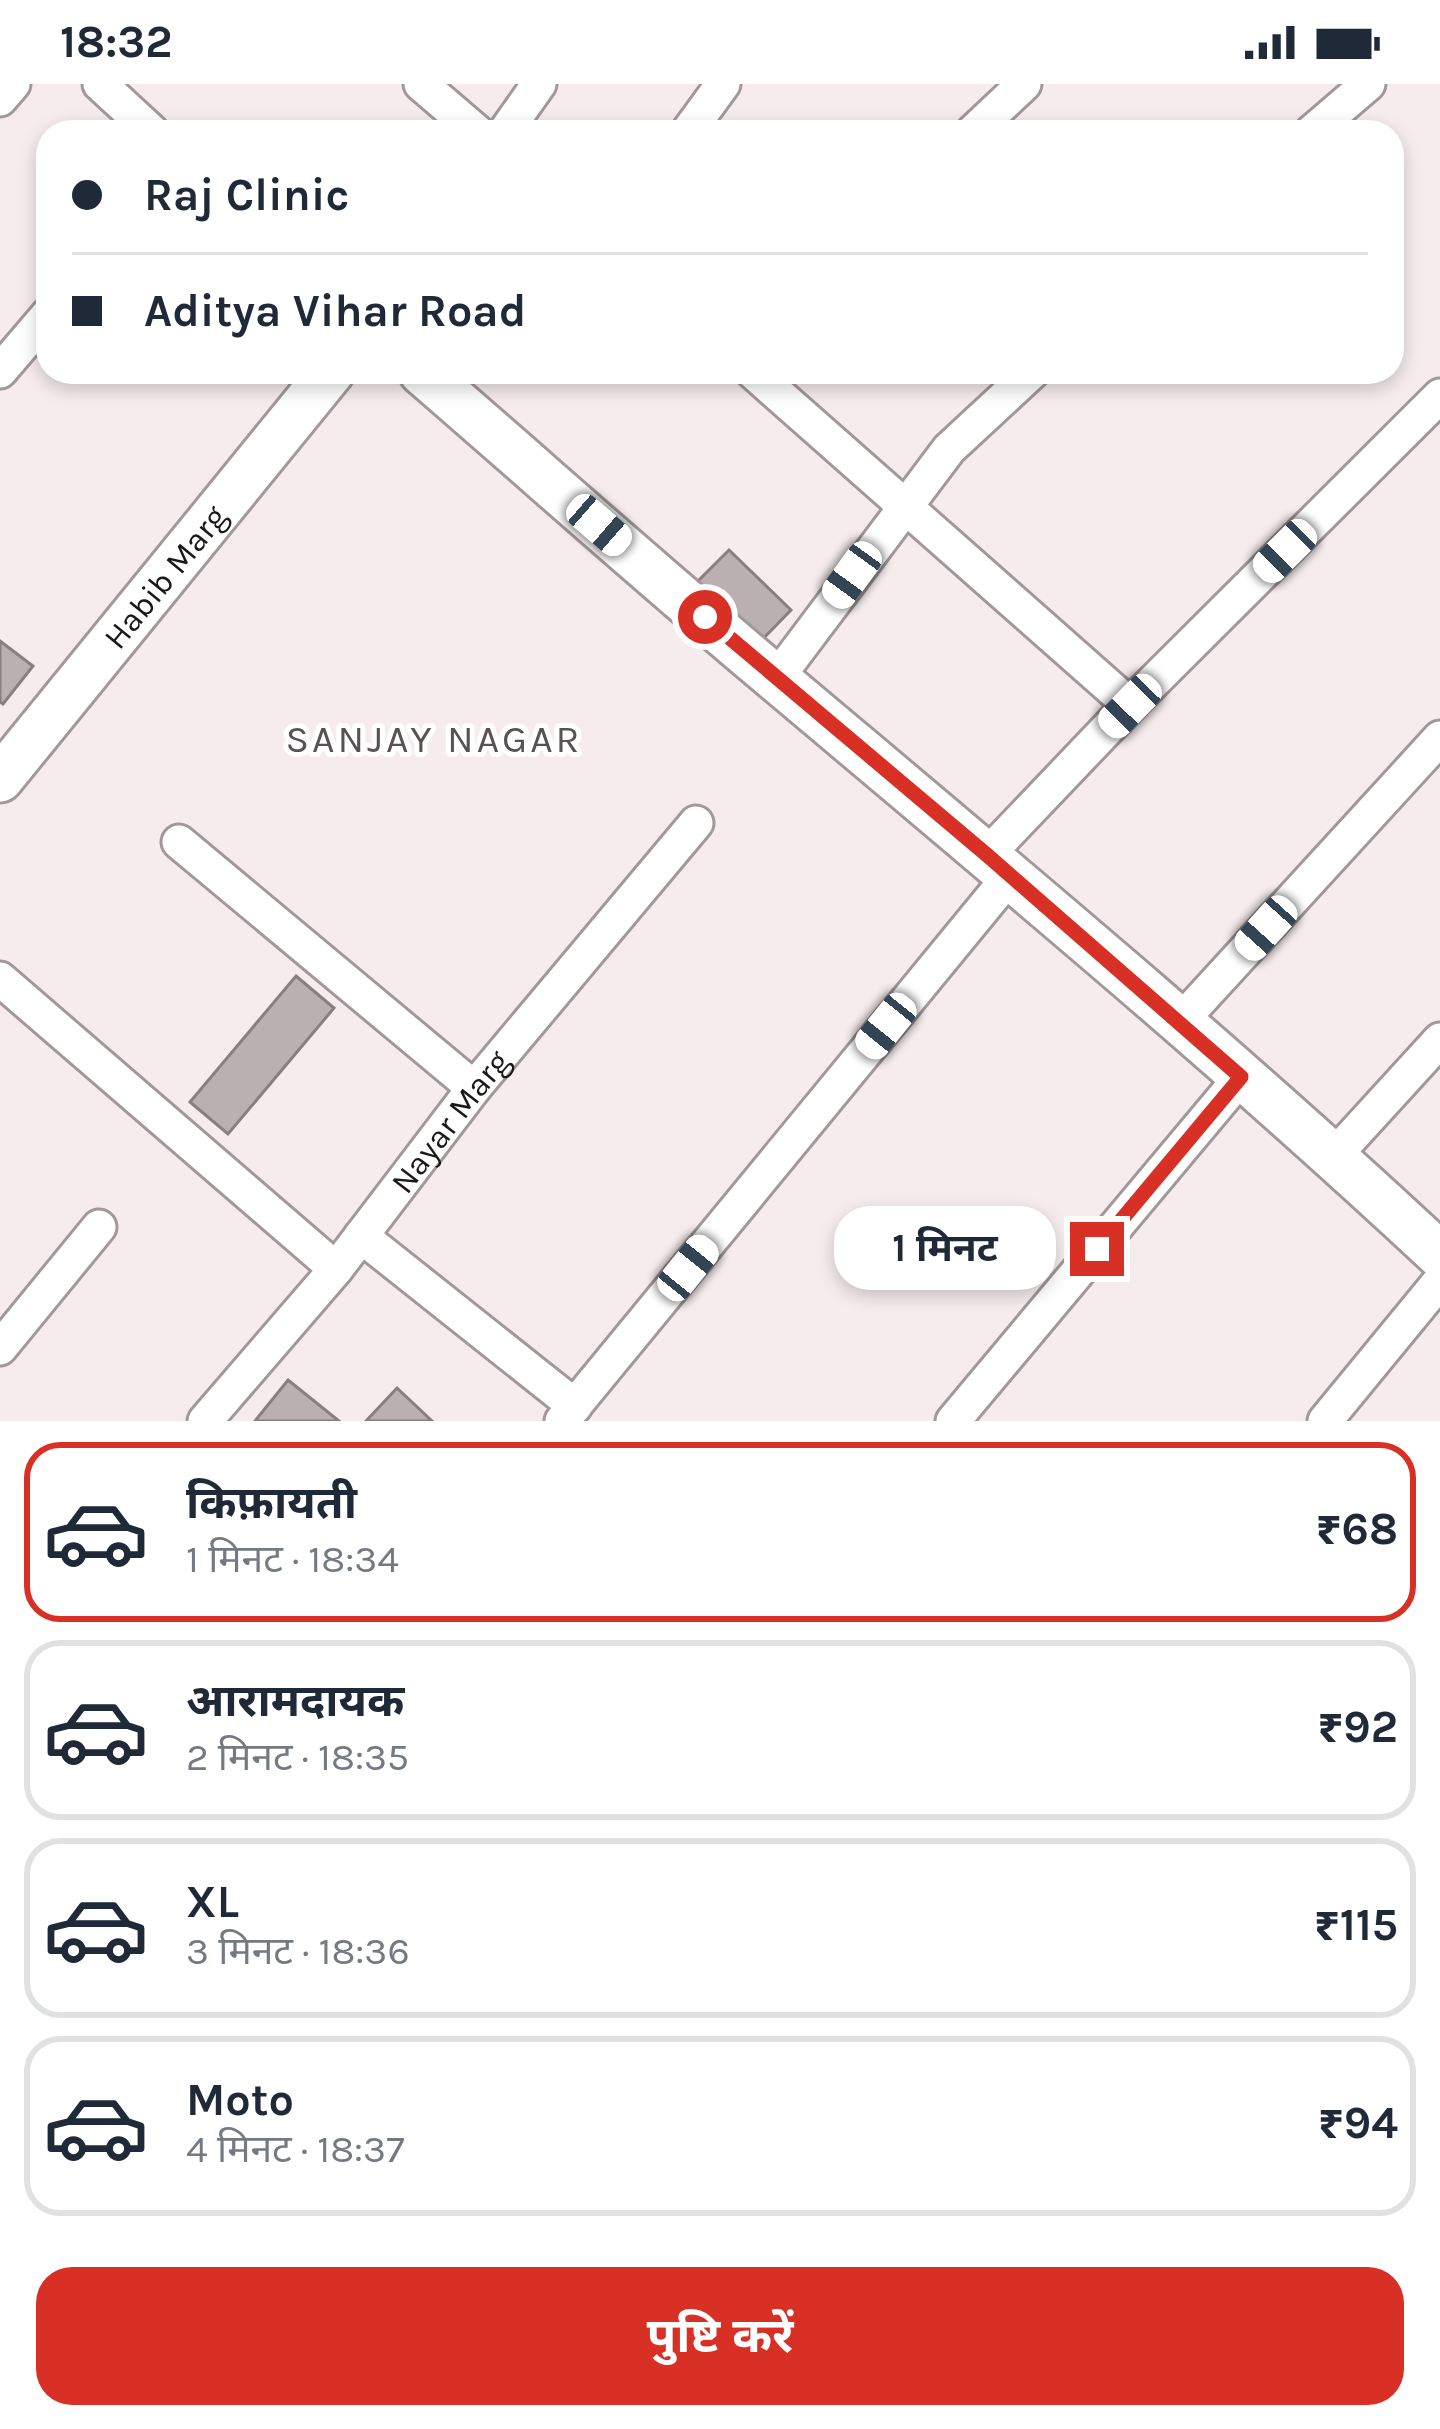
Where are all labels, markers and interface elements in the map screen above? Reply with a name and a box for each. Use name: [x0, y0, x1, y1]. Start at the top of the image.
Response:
text: 18:32: [60, 16, 172, 68]
text: Raj Clinic: [144, 169, 349, 221]
text: Aditya Vihar Road: [144, 285, 526, 337]
car: [560, 488, 638, 562]
street label: Habib Marg: [96, 498, 235, 656]
car: [1247, 513, 1323, 589]
car: [816, 535, 888, 615]
route start: [678, 590, 732, 644]
car: [1092, 668, 1168, 744]
district label: SANJAY NAGAR: [286, 716, 582, 762]
car: [1229, 889, 1303, 967]
car: [849, 987, 923, 1065]
street label: Nayar Marg: [383, 1043, 518, 1201]
callout: 1 मिनट: [833, 1207, 1055, 1291]
route end: [1070, 1222, 1124, 1276]
text: 1 मिनट: [892, 1225, 998, 1271]
car: [651, 1229, 725, 1307]
text: किफ़ायती: [186, 1477, 357, 1529]
icon: car: [42, 1478, 150, 1586]
text: ₹68: [1316, 1503, 1398, 1555]
text: 1 मिनट · 18:34: [186, 1536, 399, 1582]
text: आरामदायक: [186, 1675, 404, 1727]
icon: car: [42, 1676, 150, 1784]
text: ₹92: [1318, 1701, 1398, 1753]
text: 2 मिनट · 18:35: [186, 1734, 409, 1780]
icon: car: [42, 1874, 150, 1982]
text: XL: [186, 1876, 239, 1928]
text: ₹115: [1314, 1899, 1398, 1951]
text: 3 मिनट · 18:36: [186, 1928, 410, 1974]
icon: car: [42, 2072, 150, 2180]
text: Moto: [186, 2074, 294, 2126]
text: ₹94: [1318, 2097, 1398, 2149]
text: 4 मिनट · 18:37: [186, 2126, 404, 2172]
button: पुष्टि करें: [36, 2267, 1404, 2405]

